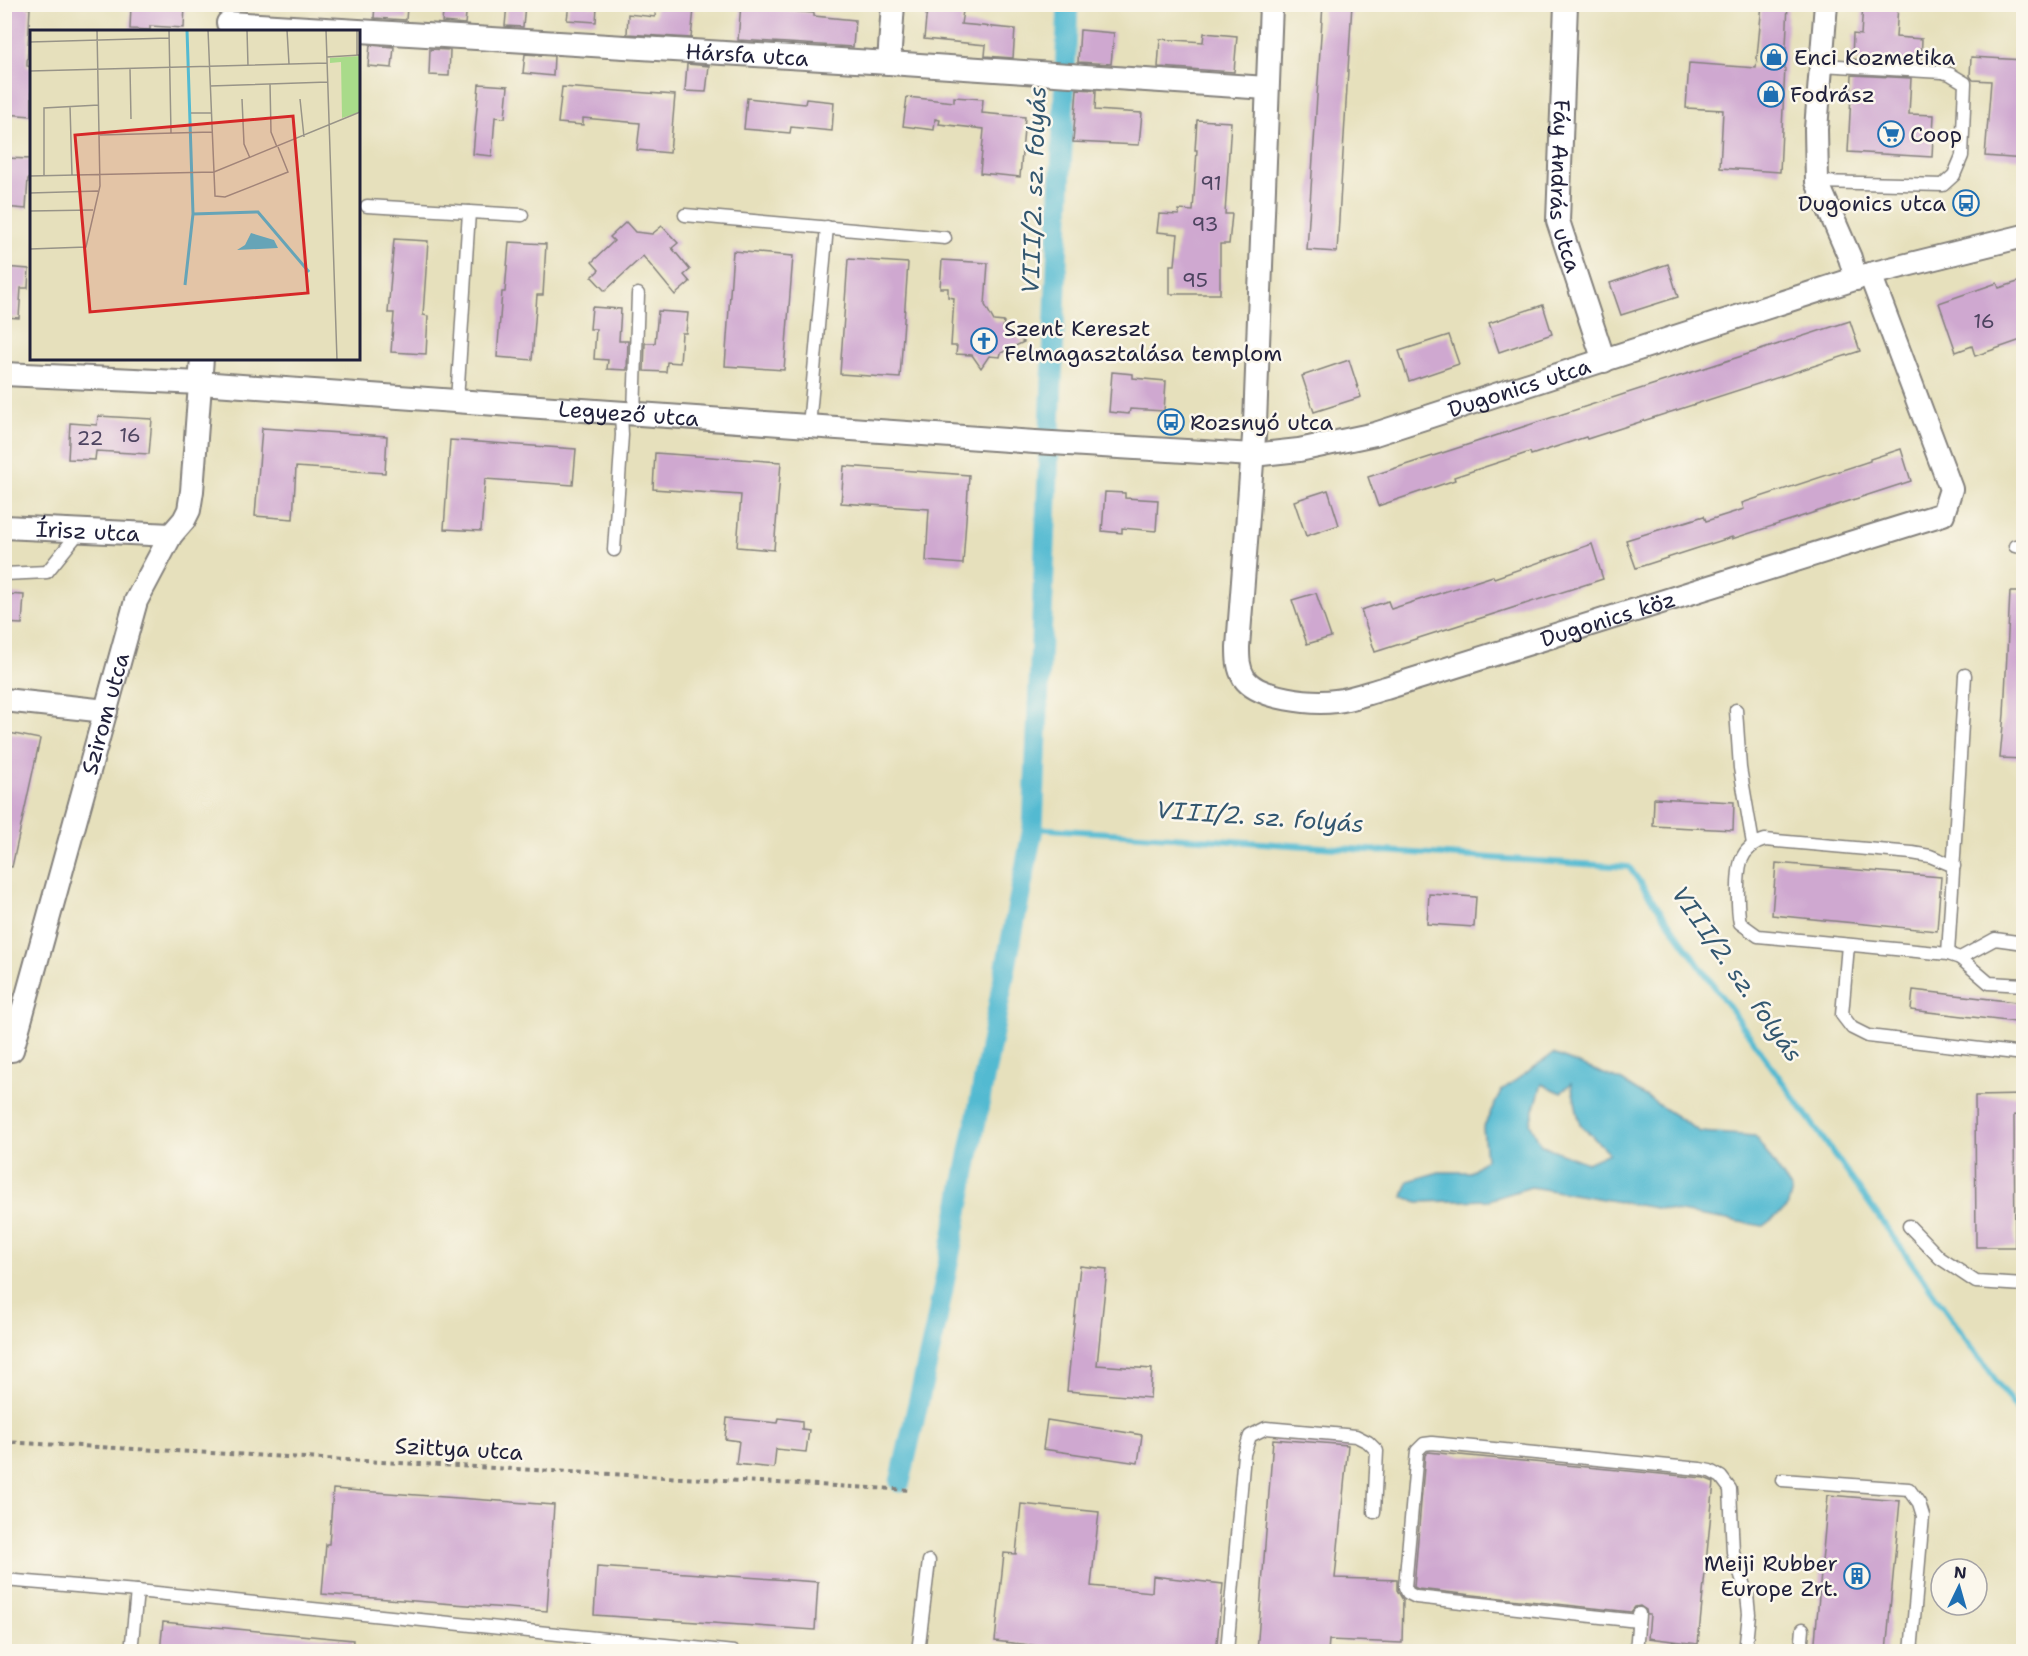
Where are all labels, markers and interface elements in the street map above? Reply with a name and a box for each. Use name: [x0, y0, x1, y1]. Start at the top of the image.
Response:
inset map: [30, 30, 360, 360]
street label: Hársfa utca: [685, 36, 810, 73]
shop icon: Enci Kozmetika: [1759, 42, 1789, 72]
place label: Enci Kozmetika: [1794, 43, 1956, 72]
shop icon: Fodrász: [1756, 79, 1786, 109]
place label: Fodrász: [1790, 80, 1875, 109]
water label: VIII/2. sz. folyás: [1014, 85, 1054, 295]
street label: Fáy András utca: [1544, 99, 1588, 276]
supermarket icon: Coop: [1876, 119, 1906, 149]
place label: Coop: [1910, 120, 1962, 149]
house number: 91: [1200, 170, 1222, 196]
bus stop icon: Dugonics utca: [1951, 188, 1981, 218]
place label: Dugonics utca: [1798, 189, 1946, 218]
house number: 93: [1191, 211, 1219, 237]
house number: 95: [1182, 267, 1208, 293]
house number: 16: [1973, 308, 1995, 334]
place label: Szent Kereszt Felmagasztalása templom: [1004, 314, 1282, 368]
church icon: Szent Kereszt Felmagasztalása templom: [969, 326, 999, 356]
street label: Dugonics utca: [1444, 351, 1594, 424]
street label: Legyező utca: [557, 394, 700, 433]
bus stop icon: Rozsnyó utca: [1156, 407, 1186, 437]
place label: Rozsnyó utca: [1190, 408, 1333, 437]
house number: 16: [119, 422, 141, 448]
house number: 22: [77, 425, 104, 451]
street label: Írisz utca: [35, 514, 141, 548]
street label: Dugonics köz: [1537, 584, 1679, 653]
street label: Szirom utca: [74, 649, 136, 778]
water label: VIII/2. sz. folyás: [1155, 794, 1365, 840]
water label: VIII/2. sz. folyás: [1664, 880, 1810, 1068]
street label: Szittya utca: [394, 1431, 524, 1467]
place label: Meiji Rubber Europe Zrt.: [1704, 1549, 1838, 1603]
north arrow: [1929, 1557, 1989, 1617]
building icon: Meiji Rubber Europe Zrt.: [1842, 1561, 1872, 1591]
text: N: [1953, 1562, 1967, 1584]

